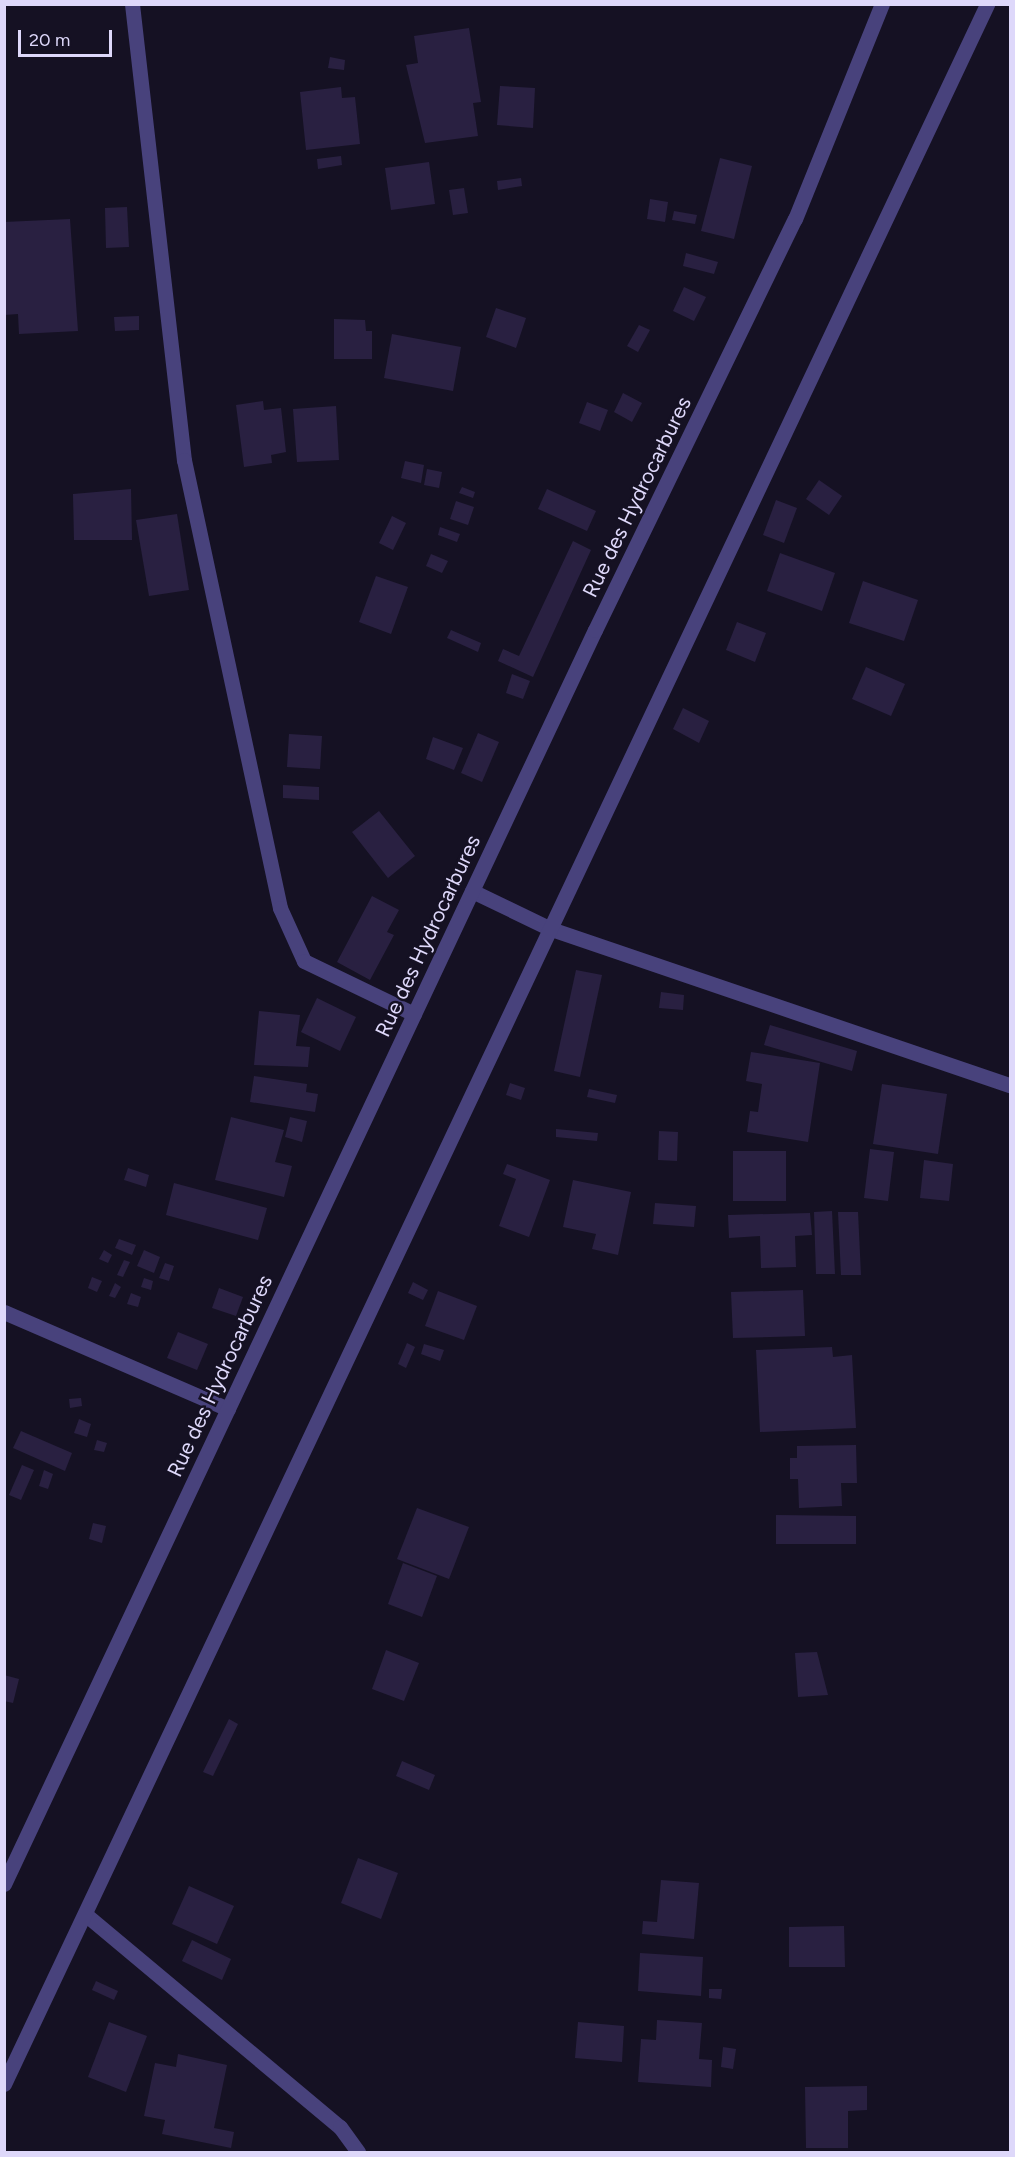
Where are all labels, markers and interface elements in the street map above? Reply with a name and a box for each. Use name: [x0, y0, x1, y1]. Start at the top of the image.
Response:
scale bar: [21, 18, 116, 56]
text: 20 m: [29, 29, 70, 51]
street label: Rue des Hydrocarbures: [577, 393, 697, 601]
street label: Rue des Hydrocarbures: [370, 831, 486, 1041]
street label: Rue des Hydrocarbures: [162, 1271, 278, 1481]

